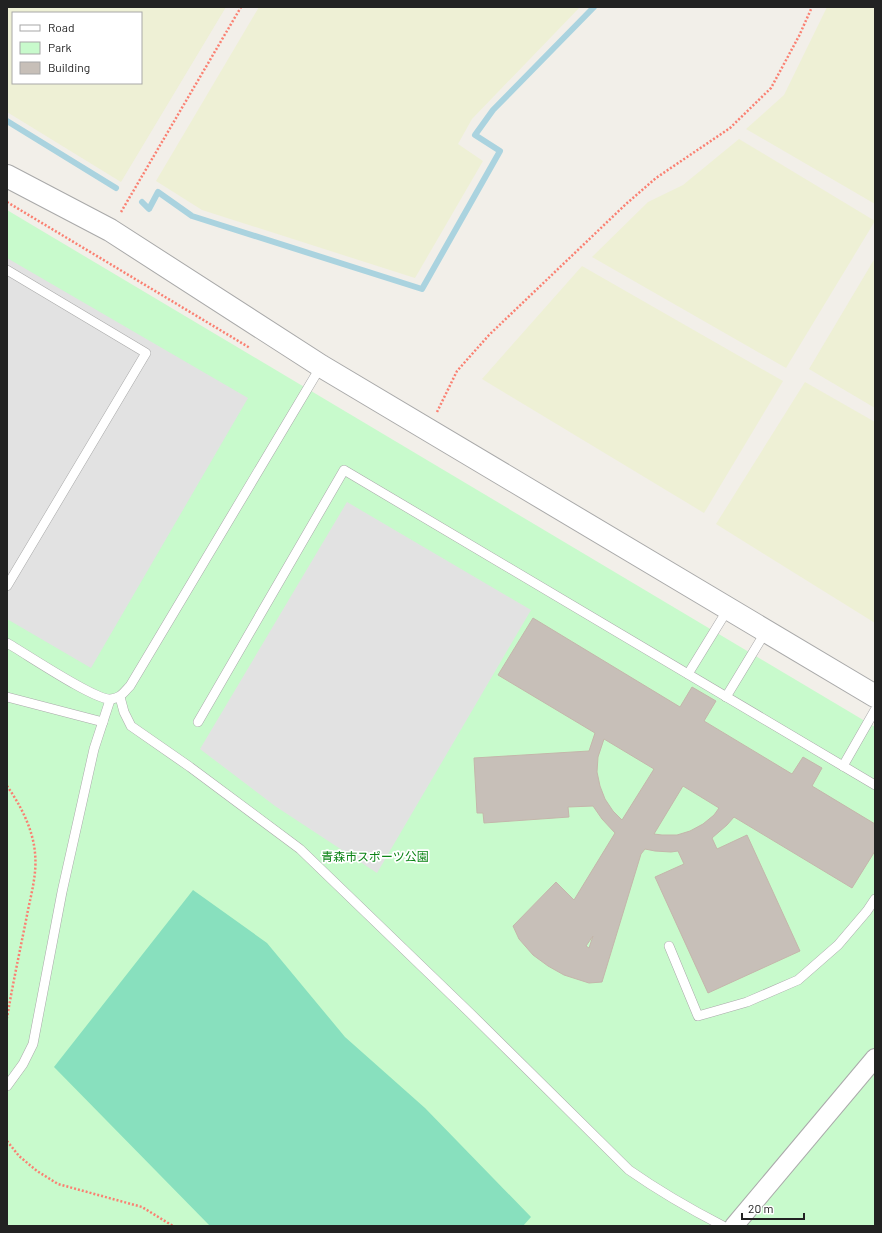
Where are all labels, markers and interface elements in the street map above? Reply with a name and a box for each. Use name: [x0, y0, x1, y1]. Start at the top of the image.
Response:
legend: [12, 12, 142, 84]
text: Road: [48, 20, 75, 34]
text: Park: [48, 40, 72, 54]
text: Building: [48, 60, 90, 74]
park label: 青森市スポーツ公園: [321, 849, 429, 863]
scale bar: [742, 1195, 804, 1221]
text: 20 m: [748, 1201, 774, 1215]

